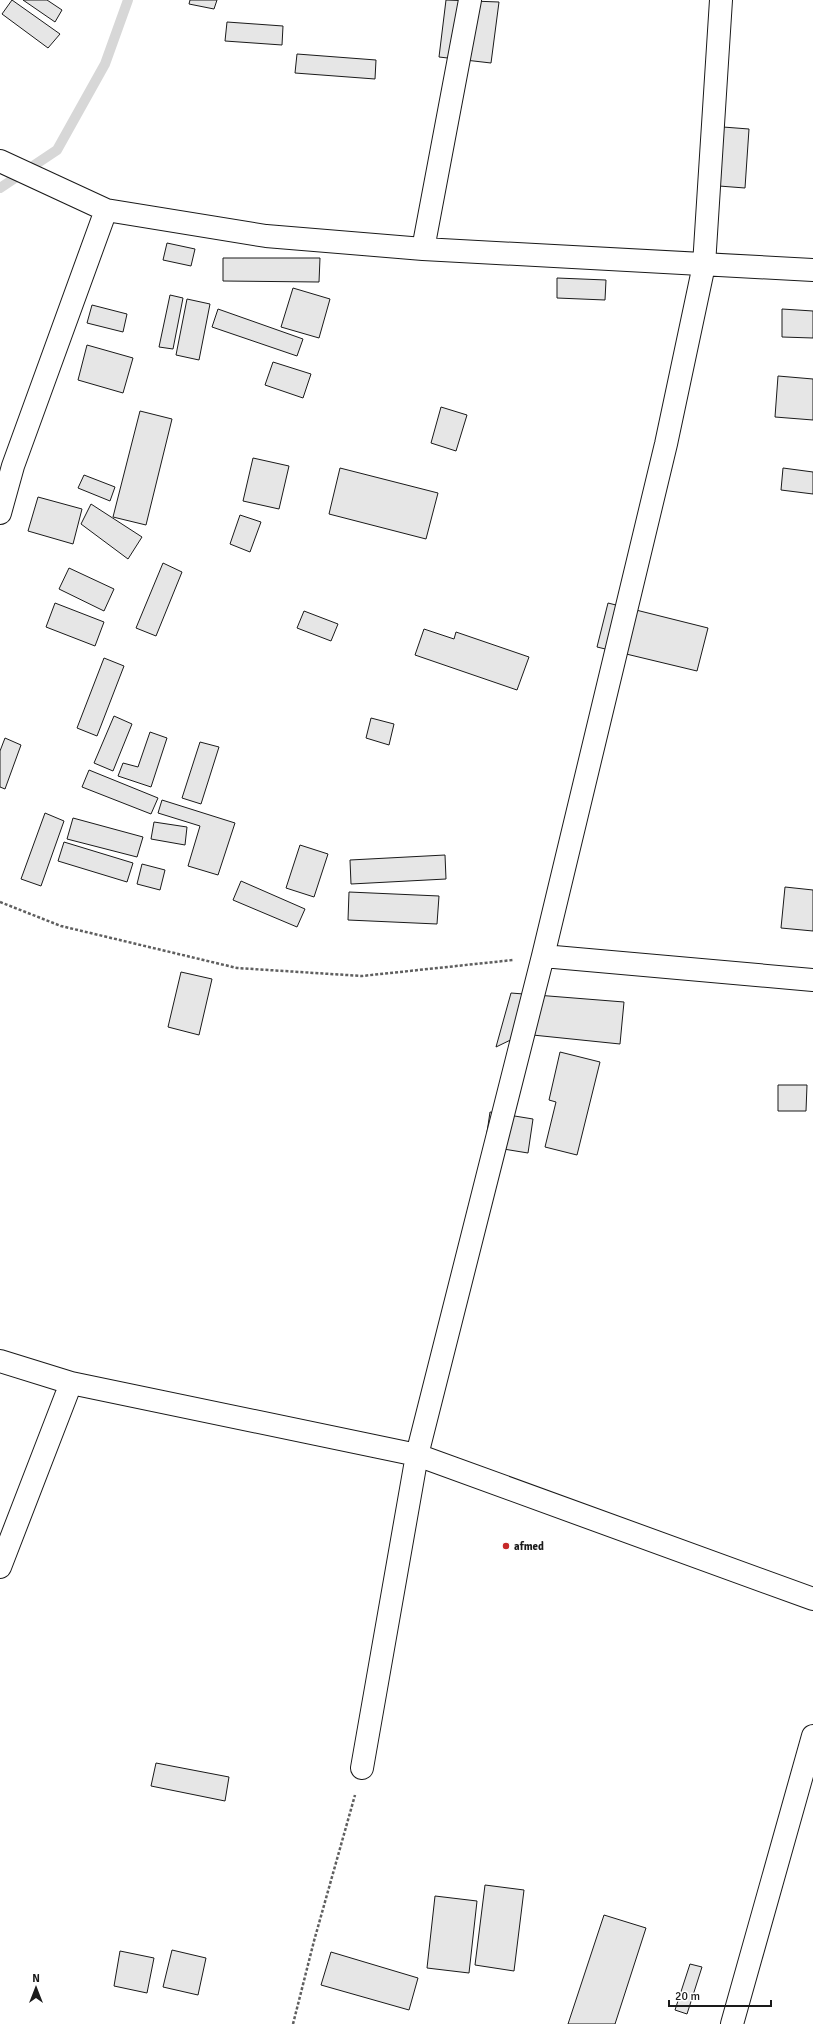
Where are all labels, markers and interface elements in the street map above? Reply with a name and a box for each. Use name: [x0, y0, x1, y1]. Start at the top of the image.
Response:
place label: afmed: [514, 1540, 544, 1553]
marker: afmed: [501, 1541, 511, 1551]
north arrow: [16, 1968, 56, 2008]
text: N: [32, 1972, 40, 1985]
scale bar: [669, 1982, 771, 2008]
text: 20 m: [675, 1989, 700, 2004]

